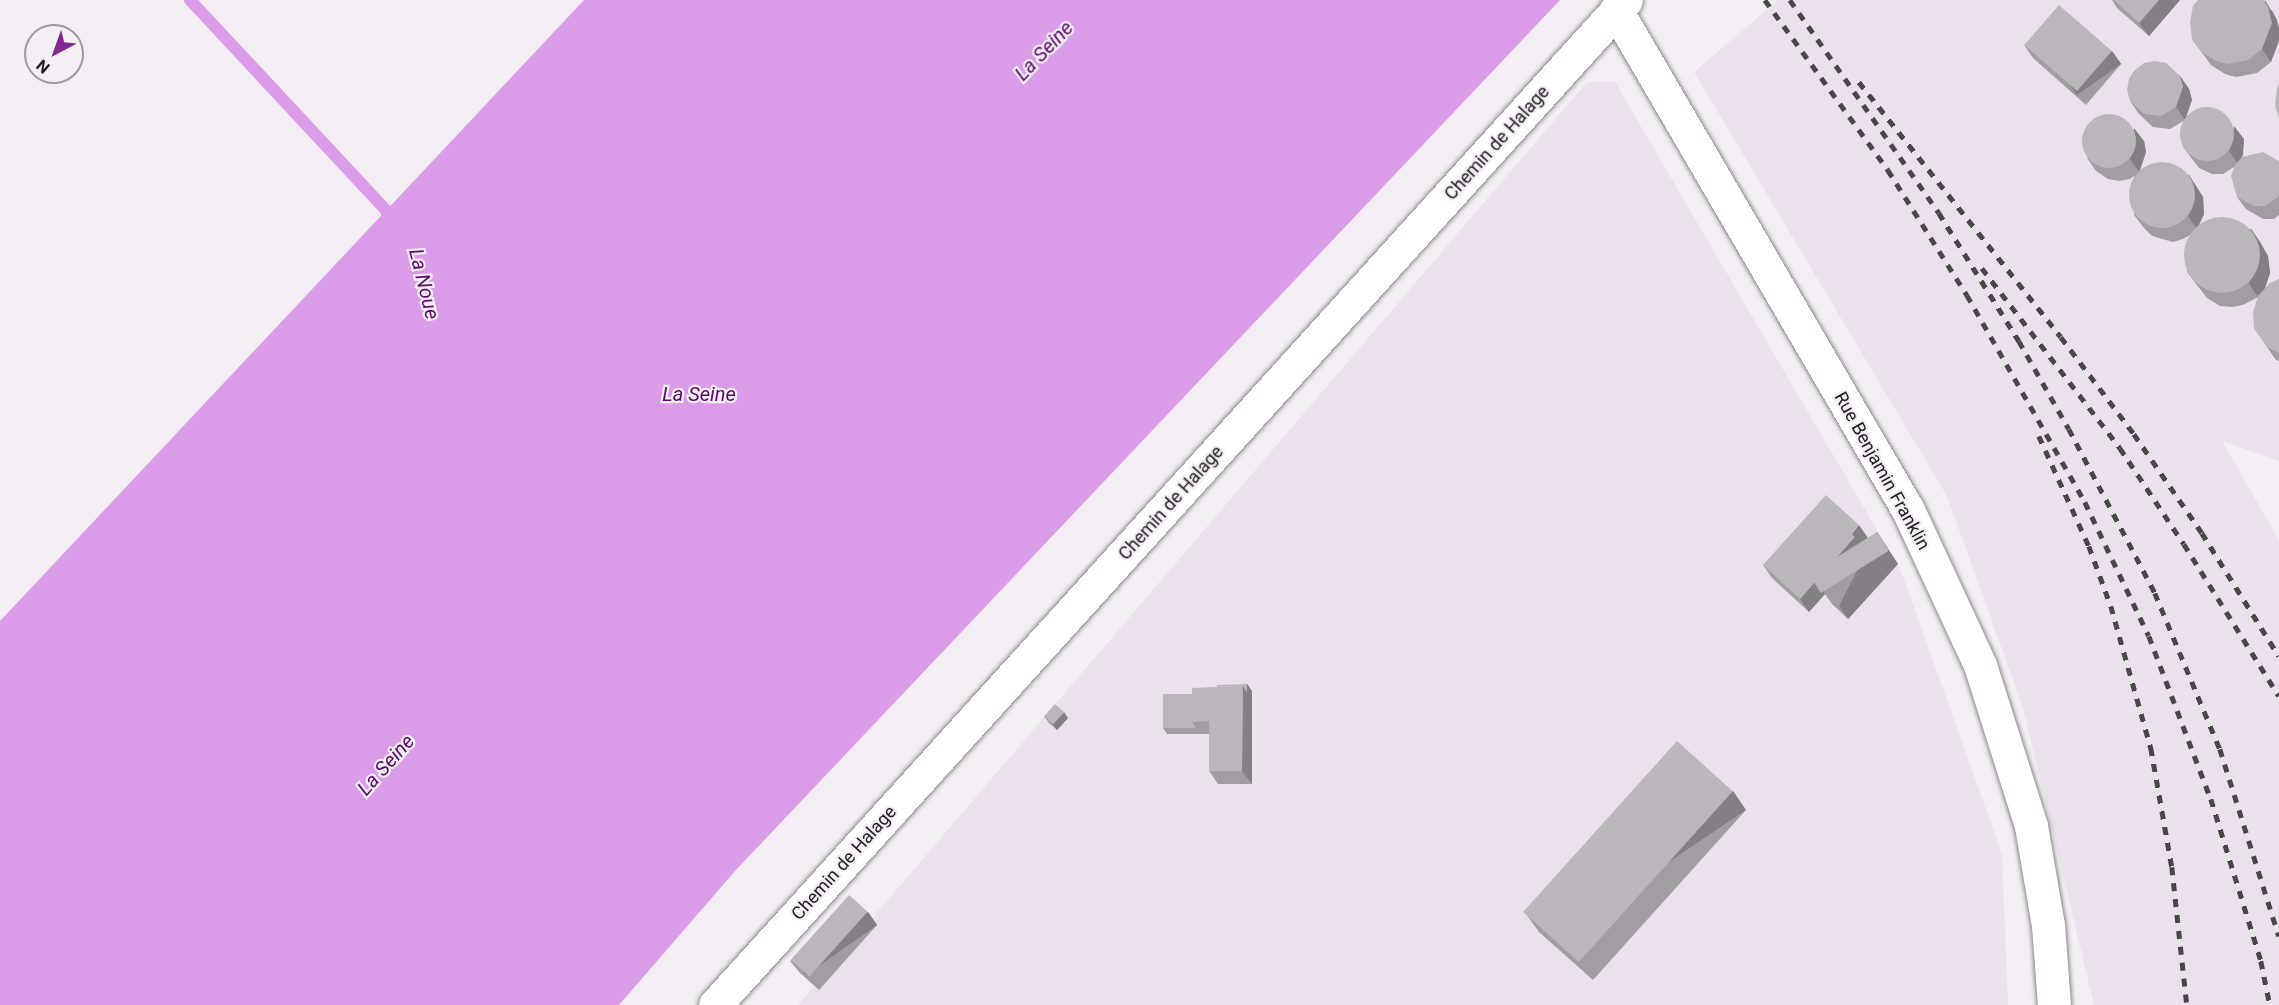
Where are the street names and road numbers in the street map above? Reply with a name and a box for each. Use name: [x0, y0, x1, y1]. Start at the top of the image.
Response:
street label: Chemin de Halage: [1440, 81, 1554, 205]
street label: Rue Benjamin Franklin: [1830, 388, 1934, 554]
street label: Chemin de Halage: [1114, 441, 1228, 565]
street label: Chemin de Halage: [787, 801, 901, 925]

